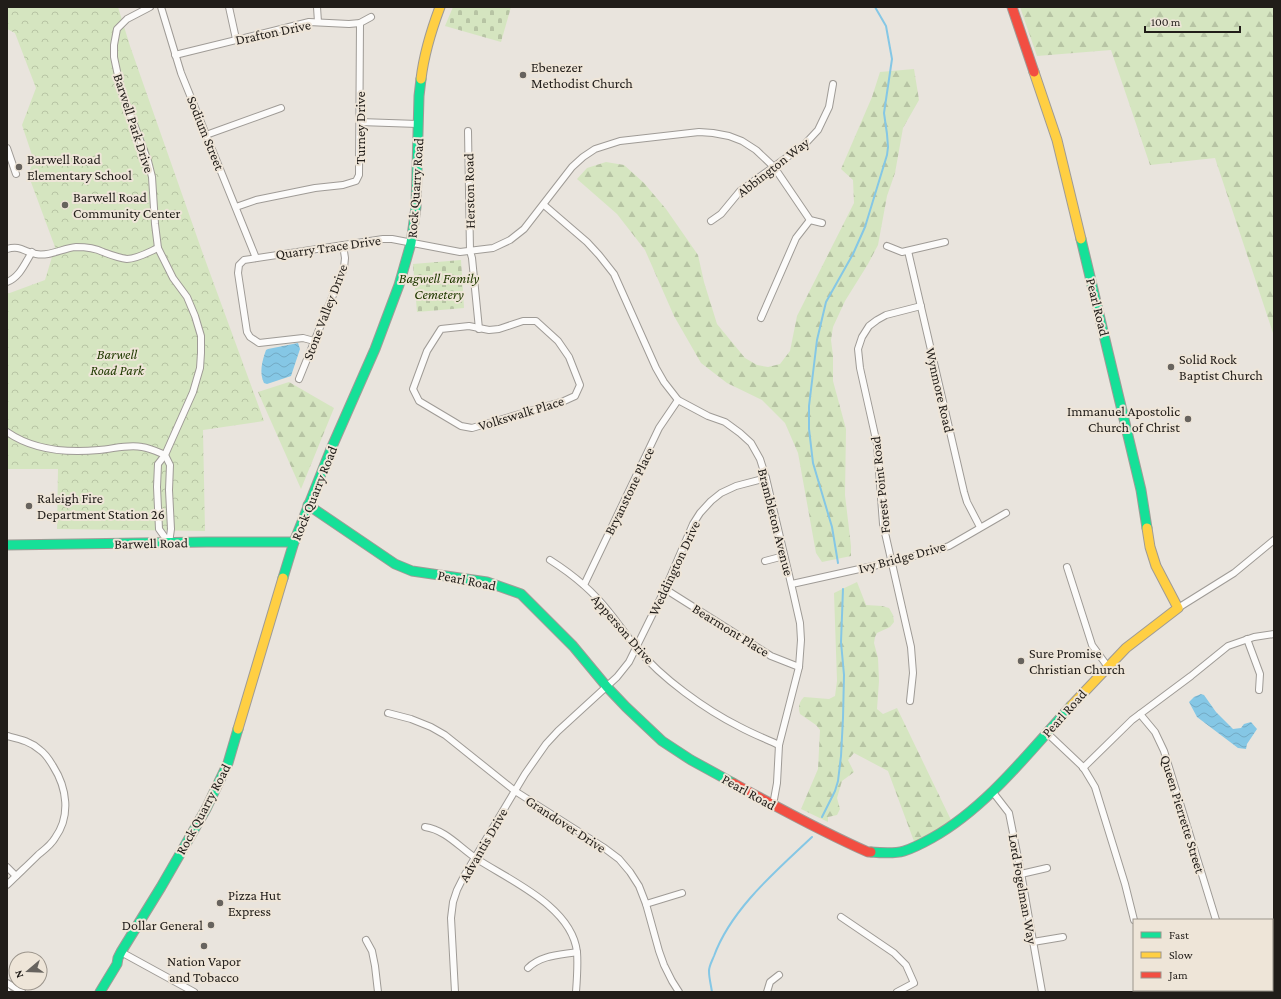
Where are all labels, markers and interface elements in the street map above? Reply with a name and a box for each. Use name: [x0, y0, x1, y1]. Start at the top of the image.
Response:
scale bar: [1145, 8, 1240, 34]
text: 100 m: [1151, 15, 1181, 29]
street label: Drafton Drive: [234, 16, 312, 48]
place label: Ebenezer Methodist Church: [531, 59, 633, 91]
marker: Ebenezer Methodist Church: [518, 70, 528, 80]
street label: Barwell Park Drive: [110, 71, 158, 175]
street label: Turney Drive: [352, 91, 368, 165]
street label: Sodium Street: [184, 94, 228, 173]
street label: Abbington Way: [734, 134, 813, 200]
street label: Rock Quarry Road: [404, 137, 427, 239]
place label: Barwell Road Elementary School: [27, 151, 132, 183]
street label: Herston Road: [460, 152, 478, 229]
marker: Barwell Road Elementary School: [14, 162, 24, 172]
place label: Barwell Road Community Center: [73, 189, 180, 221]
marker: Barwell Road Community Center: [60, 200, 70, 210]
street label: Quarry Trace Drive: [274, 232, 382, 262]
street label: Stone Valley Drive: [299, 262, 351, 362]
park label: Bagwell Family Cemetery: [399, 270, 479, 302]
street label: Pearl Road: [1083, 276, 1113, 338]
park label: Barwell Road Park: [90, 346, 145, 378]
street label: Wynmore Road: [922, 346, 958, 435]
place label: Solid Rock Baptist Church: [1179, 351, 1263, 383]
marker: Solid Rock Baptist Church: [1166, 362, 1176, 372]
street label: Volkswalk Place: [476, 392, 566, 434]
place label: Immanuel Apostolic Church of Christ: [1067, 403, 1180, 435]
marker: Immanuel Apostolic Church of Christ: [1183, 414, 1193, 424]
street label: Forest Point Road: [867, 435, 893, 534]
street label: Rock Quarry Road: [288, 443, 340, 543]
street label: Bryanstone Place: [601, 445, 657, 537]
street label: Brambleton Avenue: [755, 467, 797, 577]
place label: Raleigh Fire Department Station 26: [37, 490, 165, 522]
marker: Raleigh Fire Department Station 26: [24, 501, 34, 511]
street label: Weddington Drive: [645, 518, 703, 618]
street label: Barwell Road: [114, 534, 189, 552]
street label: Ivy Bridge Drive: [857, 538, 947, 576]
street label: Pearl Road: [437, 567, 498, 594]
street label: Apperson Drive: [589, 591, 657, 667]
street label: Bearmont Place: [690, 600, 772, 660]
place label: Sure Promise Christian Church: [1029, 645, 1125, 677]
marker: Sure Promise Christian Church: [1016, 656, 1026, 666]
street label: Pearl Road: [1038, 685, 1090, 740]
street label: Queen Pierrette Street: [1157, 753, 1209, 875]
street label: Rock Quarry Road: [172, 760, 234, 857]
street label: Pearl Road: [719, 771, 779, 814]
street label: Grandover Drive: [523, 792, 609, 856]
street label: Advantis Drive: [455, 805, 511, 885]
street label: Lord Fogelman Way: [1005, 833, 1041, 946]
place label: Pizza Hut Express: [228, 887, 281, 919]
marker: Pizza Hut Express: [215, 898, 225, 908]
place label: Dollar General: [122, 917, 203, 933]
legend: [1133, 919, 1273, 991]
marker: Dollar General: [206, 920, 216, 930]
text: Fast: [1169, 928, 1190, 942]
marker: Nation Vapor and Tobacco: [199, 941, 209, 951]
text: Slow: [1169, 948, 1193, 962]
north arrow: [8, 951, 48, 991]
place label: Nation Vapor and Tobacco: [167, 953, 241, 985]
text: N: [11, 968, 25, 980]
text: Jam: [1168, 968, 1188, 982]

